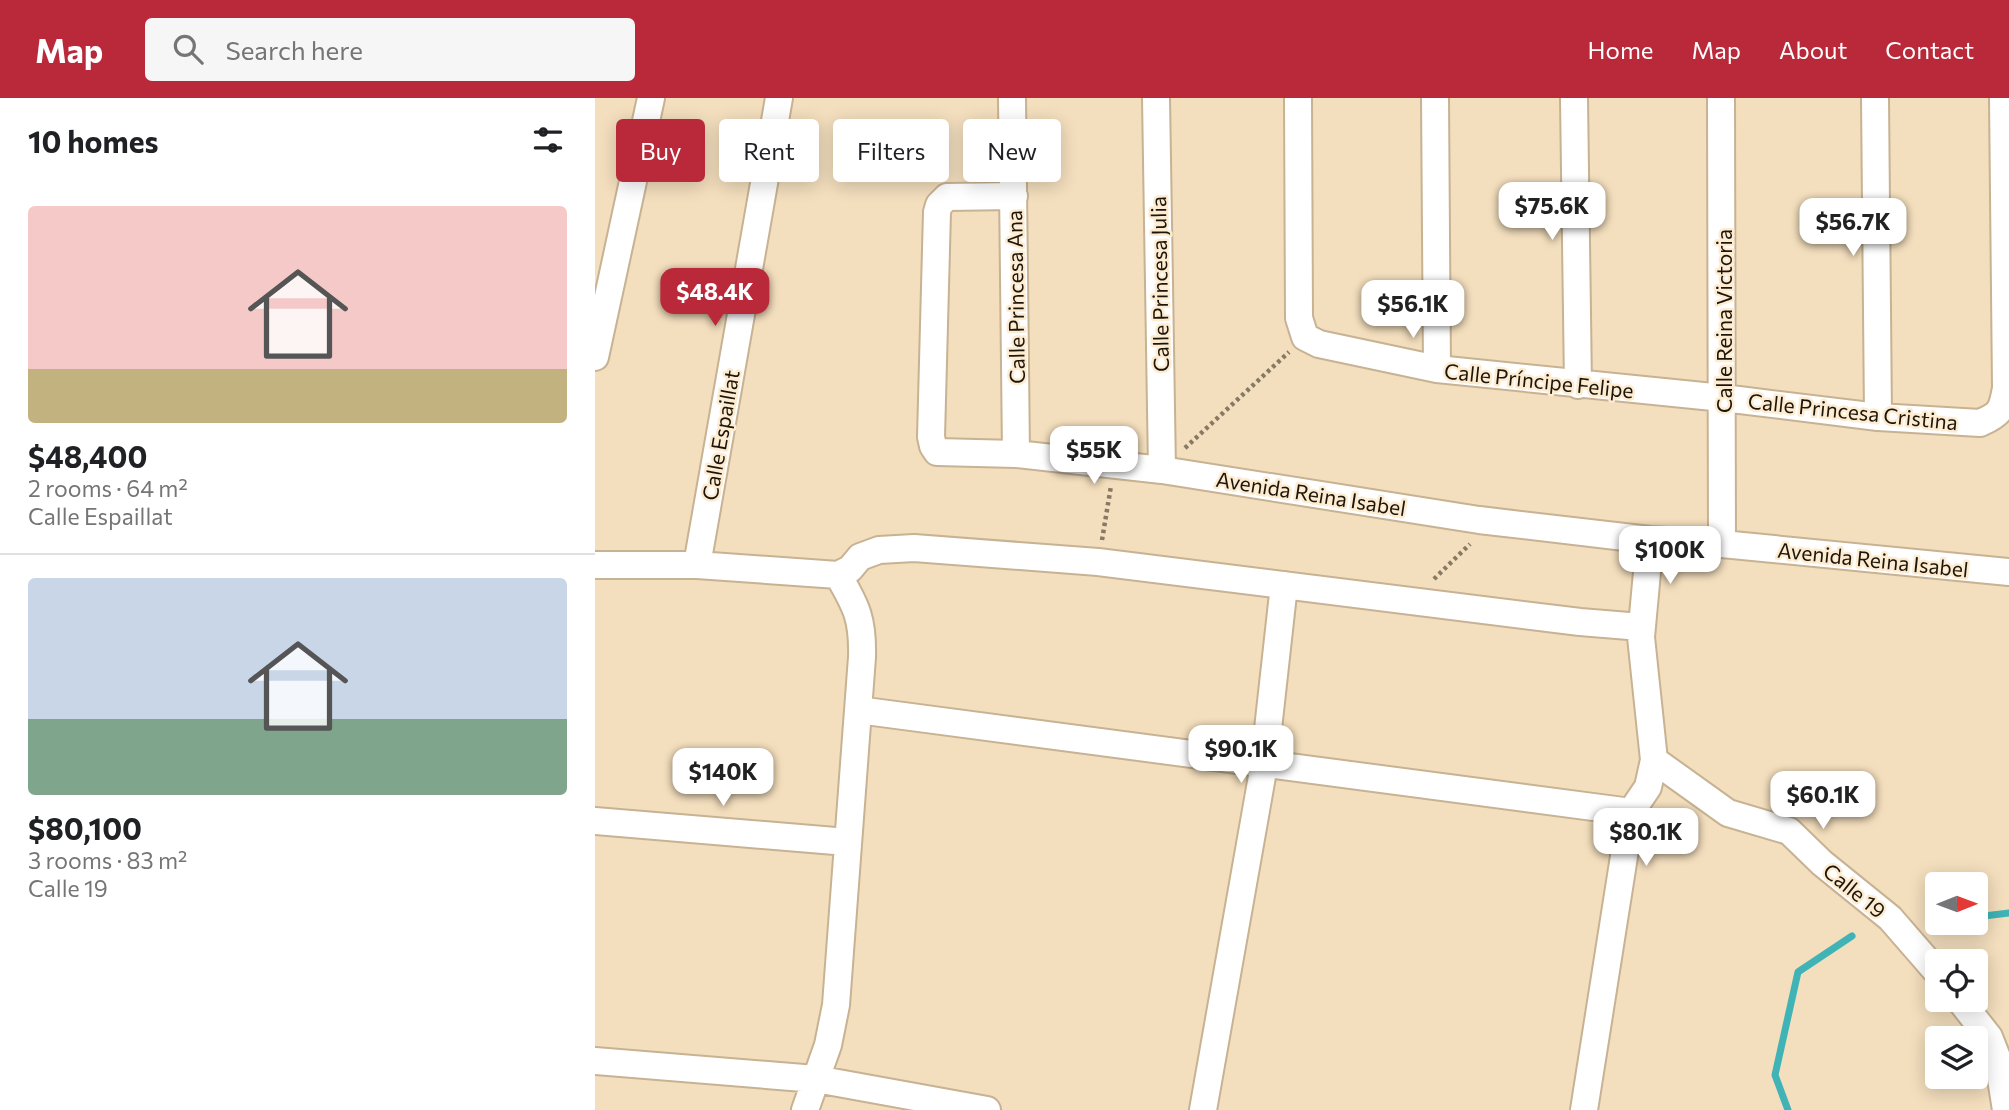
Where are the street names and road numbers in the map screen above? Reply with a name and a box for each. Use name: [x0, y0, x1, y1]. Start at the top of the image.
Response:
street label: Calle Princesa Julia: [1145, 196, 1173, 372]
street label: Calle Princesa Ana: [1001, 210, 1029, 384]
street label: Calle Reina Victoria: [1711, 229, 1736, 413]
street label: Calle Príncipe Felipe: [1443, 358, 1635, 402]
street label: Calle Espaillat: [696, 368, 744, 502]
street label: Calle Princesa Cristina: [1747, 388, 1959, 434]
street label: Avenida Reina Isabel: [1214, 466, 1408, 520]
street label: Avenida Reina Isabel: [1776, 537, 1970, 581]
street label: Calle 19: [1819, 857, 1891, 923]

